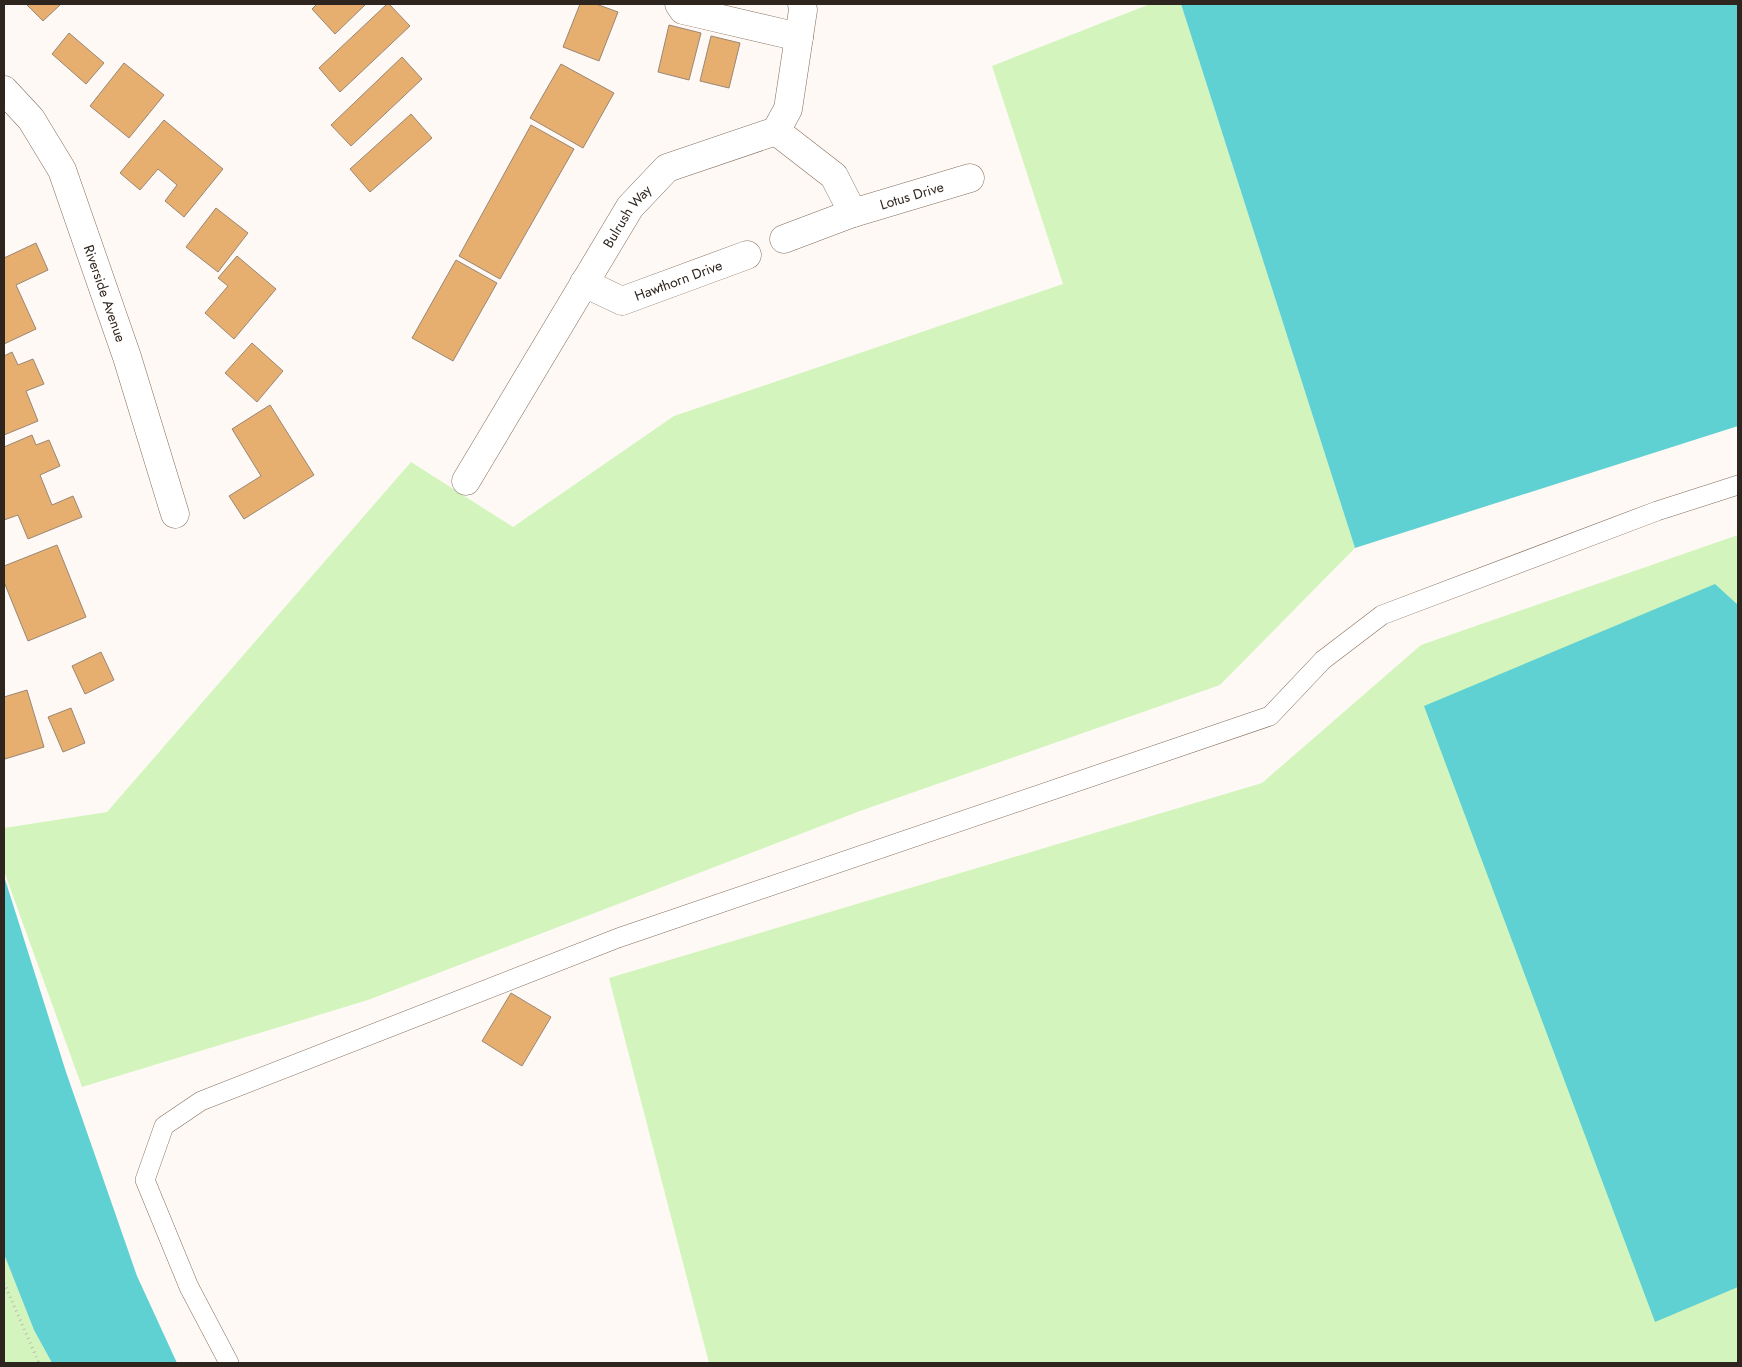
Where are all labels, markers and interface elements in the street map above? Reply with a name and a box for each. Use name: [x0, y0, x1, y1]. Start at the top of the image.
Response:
street label: Lotus Drive: [877, 176, 946, 214]
street label: Bulrush Way: [598, 180, 657, 252]
street label: Riverside Avenue: [79, 242, 131, 345]
street label: Hawthorn Drive: [632, 255, 725, 306]

